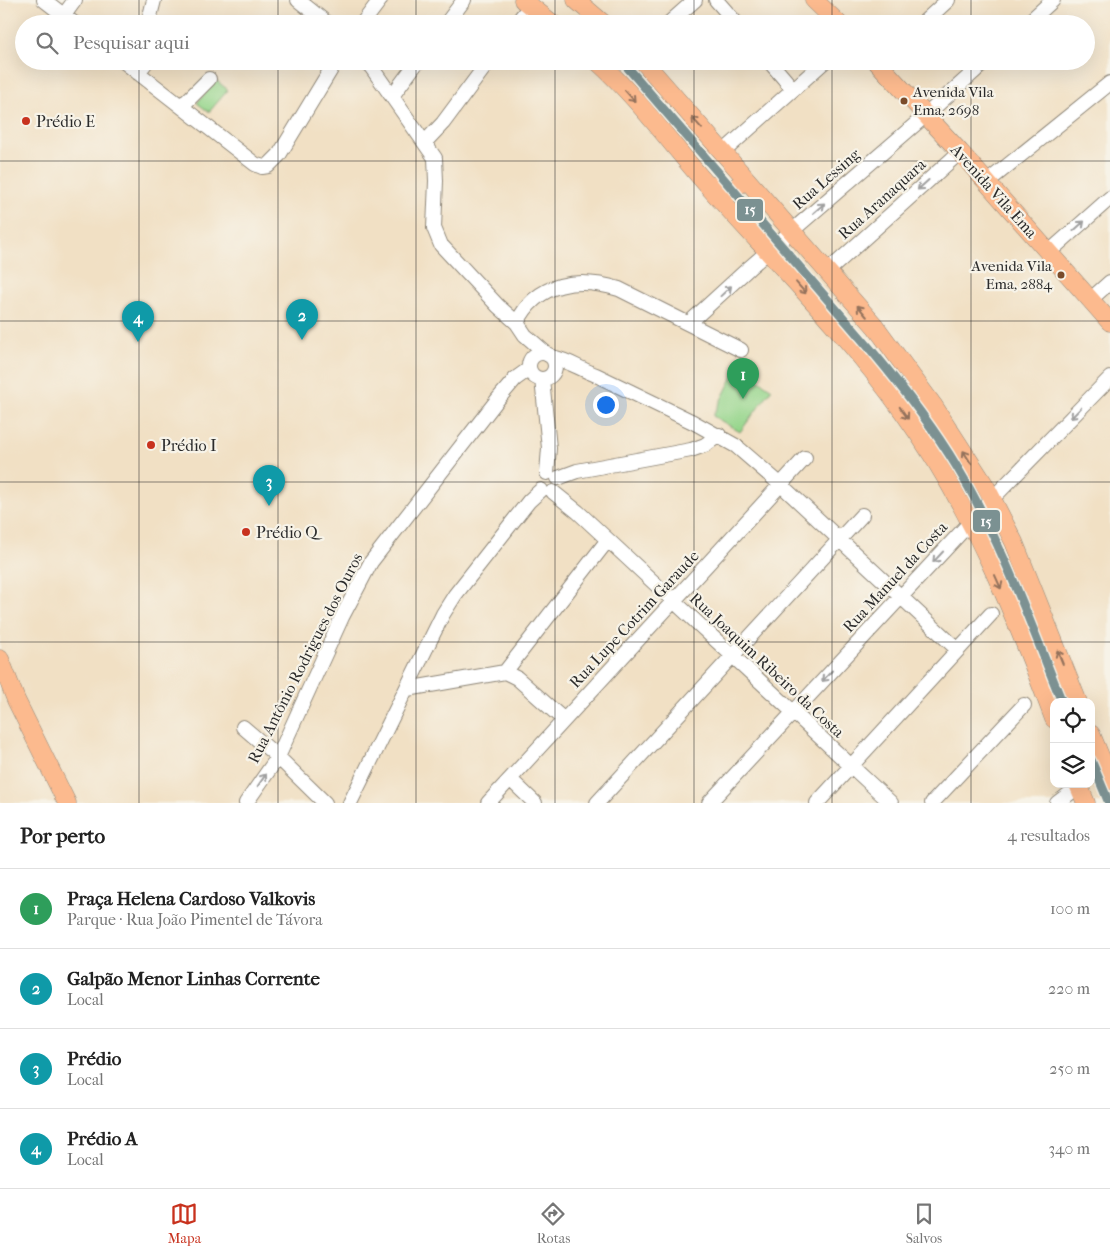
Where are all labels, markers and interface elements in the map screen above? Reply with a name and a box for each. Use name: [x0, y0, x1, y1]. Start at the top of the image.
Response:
search box: [15, 15, 1095, 70]
icon: search: [33, 29, 61, 57]
text: Pesquisar aqui: [73, 32, 190, 54]
place label: Avenida Vila Ema, 2698: [912, 83, 995, 119]
one-way arrow: [625, 90, 636, 103]
marker: Avenida Vila Ema, 2698: [899, 96, 909, 106]
place label: Prédio E: [36, 112, 95, 131]
marker: Prédio E: [20, 115, 32, 127]
one-way arrow: [691, 117, 703, 130]
street label: Avenida Vila Ema: [946, 139, 1042, 242]
street label: Rua Lessing: [788, 144, 864, 213]
street label: Rua Aranaquara: [834, 154, 930, 243]
one-way arrow: [917, 179, 930, 190]
line badge: 15: [736, 198, 764, 222]
text: 15: [745, 201, 756, 218]
one-way arrow: [812, 202, 825, 214]
one-way arrow: [1073, 220, 1086, 232]
place label: Avenida Vila Ema, 2884: [970, 257, 1053, 293]
marker: Avenida Vila Ema, 2884: [1056, 270, 1066, 280]
one-way arrow: [795, 282, 807, 295]
one-way arrow: [719, 285, 732, 297]
pin: 2: [286, 299, 318, 340]
pin: 4: [122, 301, 154, 342]
one-way arrow: [857, 305, 868, 318]
pin: 1: [727, 358, 759, 399]
your location: [593, 392, 619, 418]
one-way arrow: [899, 406, 909, 420]
one-way arrow: [1070, 407, 1082, 419]
place label: Prédio I: [161, 436, 216, 455]
marker: Prédio I: [145, 439, 157, 451]
one-way arrow: [962, 450, 972, 464]
pin: 3: [253, 465, 285, 506]
line badge: 15: [972, 509, 1001, 533]
text: 15: [981, 513, 992, 530]
street label: Rua Manuel da Costa: [839, 517, 952, 636]
place label: Prédio Q: [256, 523, 323, 542]
marker: Prédio Q: [240, 526, 252, 538]
street label: Rua Lupe Cotrim Garaude: [565, 546, 703, 692]
street label: Rua Antônio Rodrigues dos Ouros: [244, 550, 366, 766]
one-way arrow: [932, 551, 944, 564]
one-way arrow: [994, 574, 1004, 589]
street label: Rua Joaquim Ribeiro da Costa: [686, 588, 849, 742]
one-way arrow: [1055, 649, 1064, 665]
one-way arrow: [821, 670, 833, 683]
map controls: [1050, 698, 1095, 788]
button: locate: [1050, 698, 1095, 743]
button: layers: [1050, 743, 1095, 788]
one-way arrow: [257, 774, 267, 788]
text: Por perto: [20, 824, 105, 848]
text: 4 resultados: [1007, 826, 1090, 845]
text: Praça Helena Cardoso Valkovis: [67, 888, 315, 910]
text: 1: [33, 899, 39, 918]
text: 100 m: [1050, 899, 1090, 918]
text: Parque · Rua João Pimentel de Távora: [67, 910, 323, 929]
text: Galpão Menor Linhas Corrente: [67, 968, 320, 990]
text: 2: [32, 979, 40, 998]
text: 220 m: [1048, 979, 1090, 998]
text: Local: [67, 990, 104, 1009]
text: Prédio: [67, 1048, 121, 1070]
text: 3: [33, 1059, 39, 1078]
text: 250 m: [1049, 1059, 1090, 1078]
text: Local: [67, 1070, 104, 1089]
text: Prédio A: [67, 1128, 138, 1150]
text: 4: [31, 1139, 41, 1158]
text: 340 m: [1048, 1139, 1090, 1158]
text: Local: [67, 1150, 104, 1169]
tab: Mapa: [168, 1200, 201, 1247]
tab: Rotas: [537, 1200, 570, 1247]
tab: Salvos: [906, 1200, 942, 1247]

